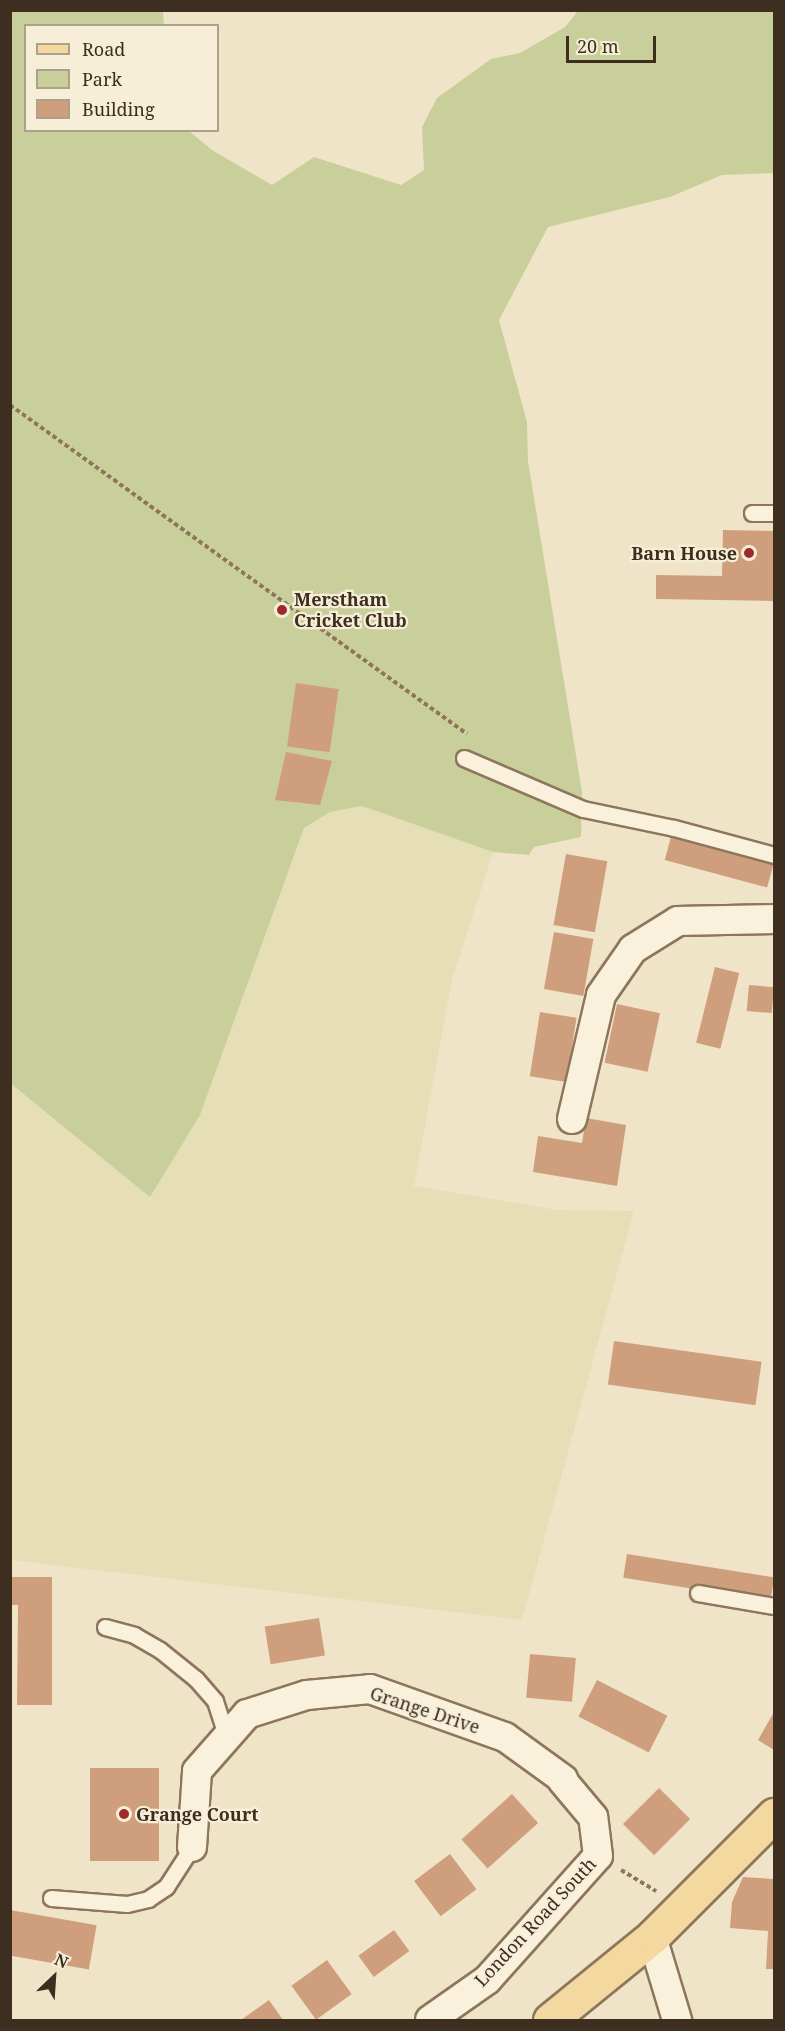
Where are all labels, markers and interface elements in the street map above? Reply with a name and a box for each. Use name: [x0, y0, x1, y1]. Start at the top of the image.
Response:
legend: [24, 24, 219, 132]
scale bar: [569, 24, 659, 62]
text: 20 m: [577, 34, 619, 58]
text: Road: [82, 37, 125, 61]
text: Park: [82, 67, 122, 91]
text: Building: [82, 97, 155, 121]
place label: Barn House: [631, 542, 737, 564]
marker: Barn House: [742, 546, 756, 560]
place label: Merstham Cricket Club: [294, 589, 407, 632]
marker: Merstham Cricket Club: [275, 603, 289, 617]
street label: Grange Drive: [367, 1682, 483, 1738]
place label: Grange Court: [136, 1803, 259, 1825]
marker: Grange Court: [117, 1807, 131, 1821]
street label: London Road South: [470, 1853, 600, 1991]
north arrow: [24, 1947, 84, 2007]
text: N: [51, 1948, 72, 1973]

